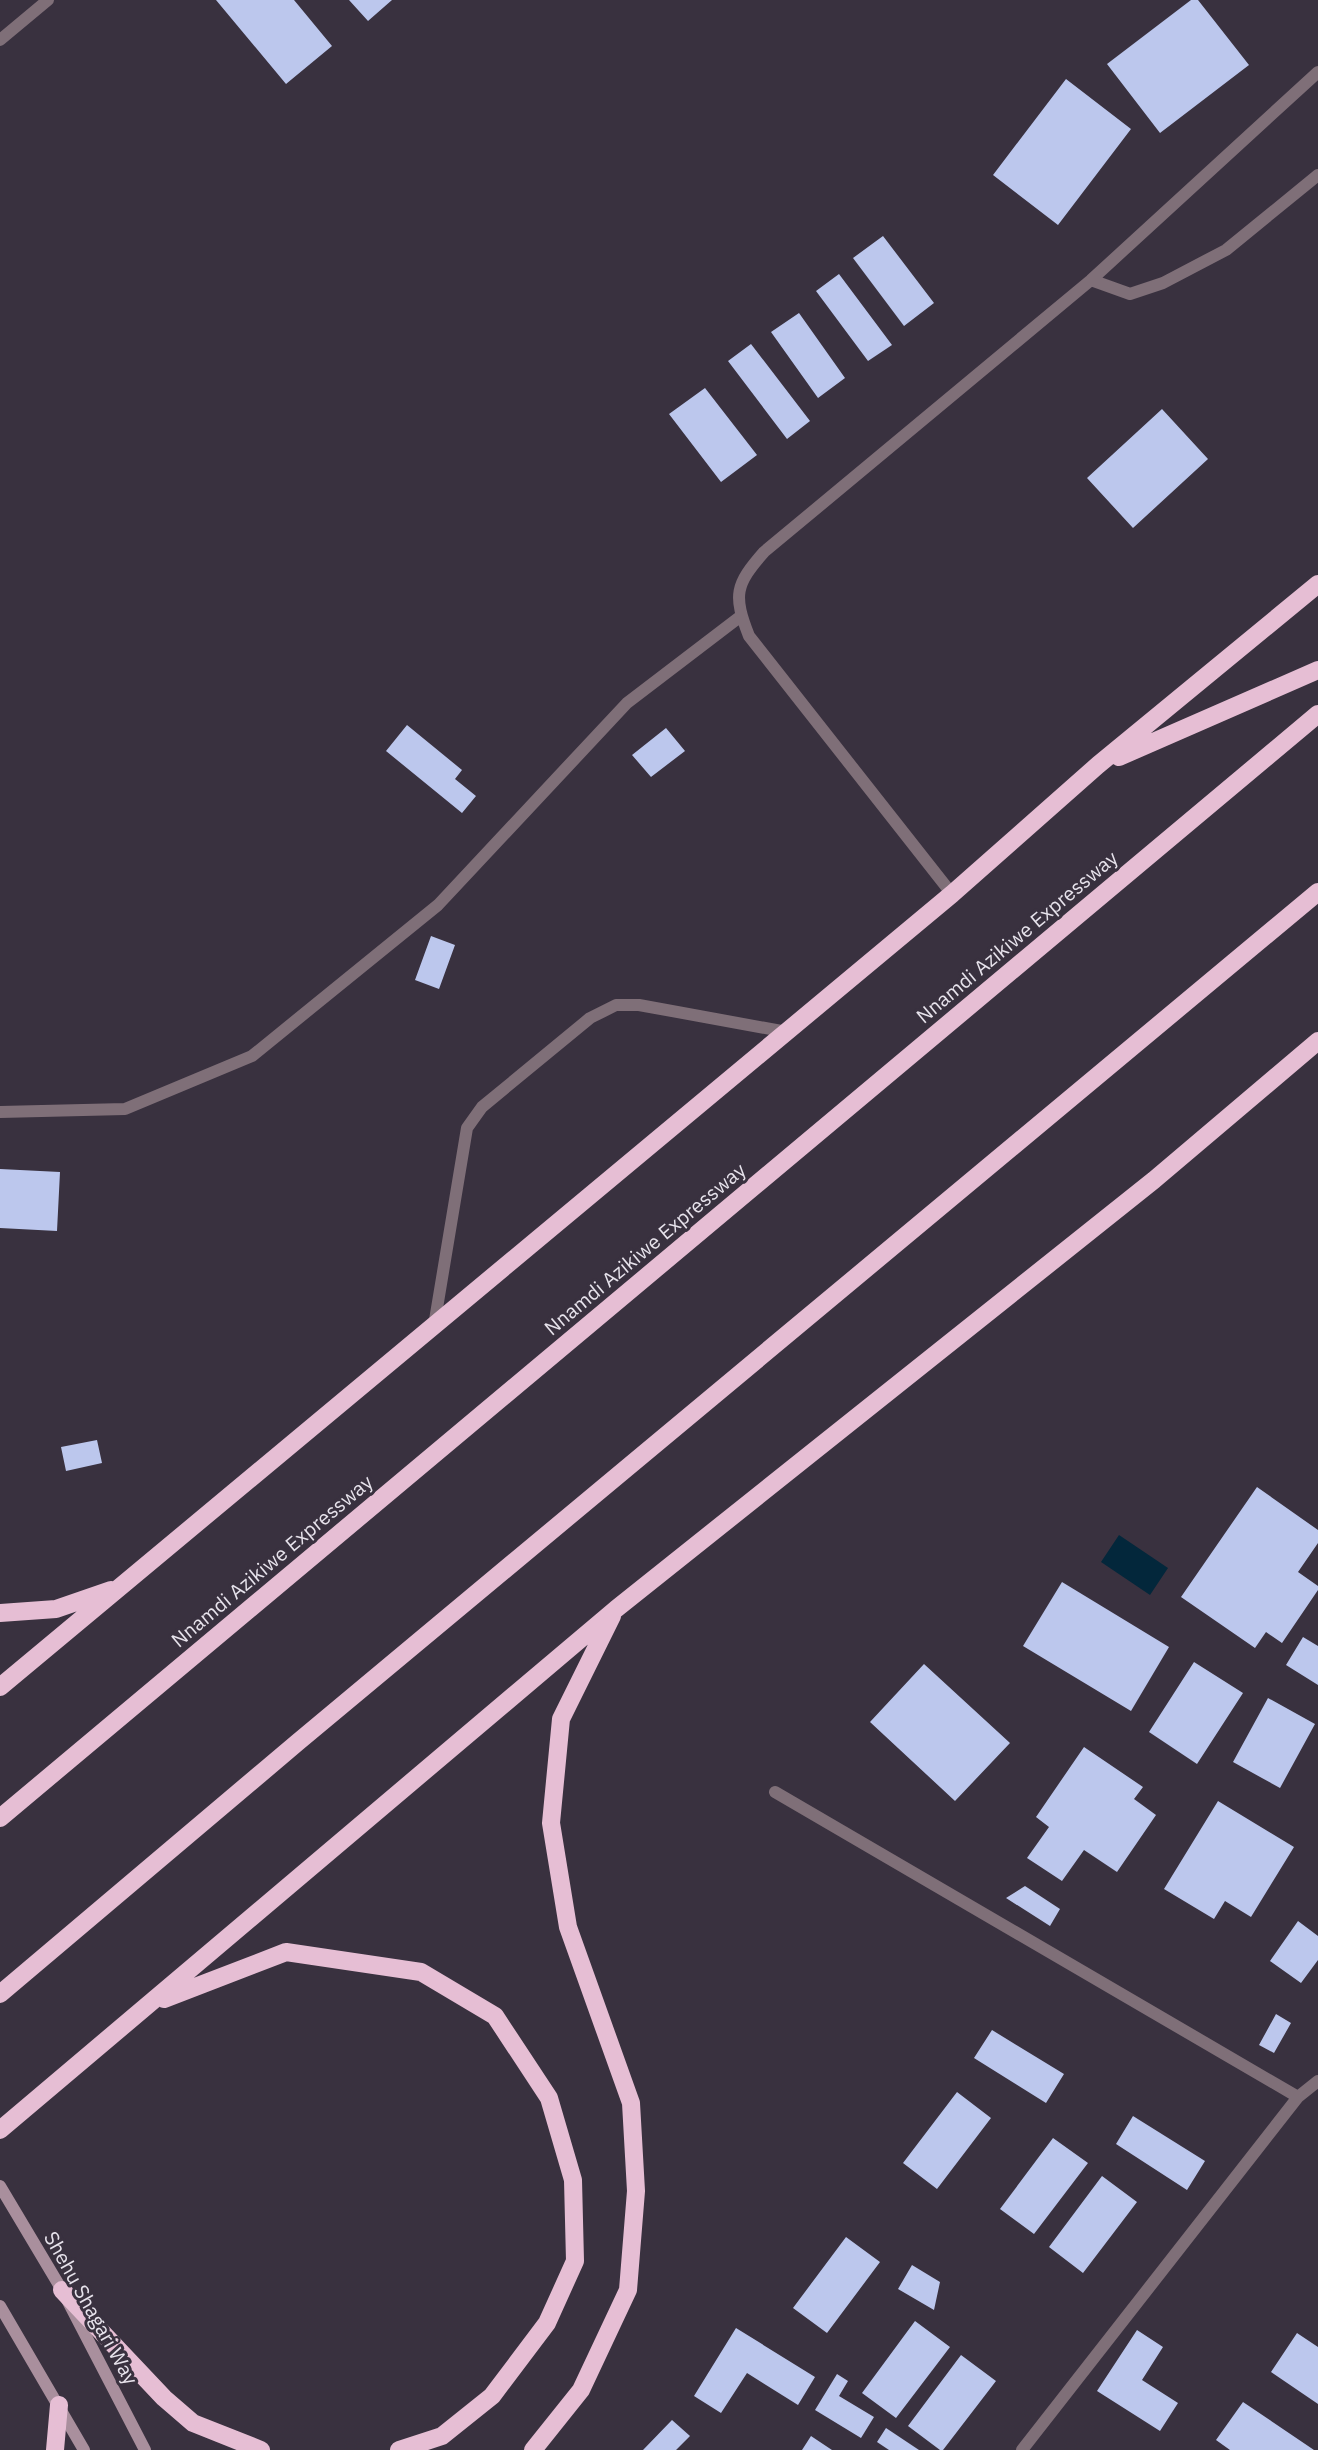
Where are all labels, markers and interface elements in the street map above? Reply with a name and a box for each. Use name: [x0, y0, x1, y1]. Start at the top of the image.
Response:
street label: Nnamdi Azikiwe Expressway: [910, 844, 1123, 1029]
street label: Nnamdi Azikiwe Expressway: [538, 1156, 751, 1341]
street label: Nnamdi Azikiwe Expressway: [165, 1468, 378, 1653]
street label: Shehu Shagari Way: [38, 2226, 145, 2389]

